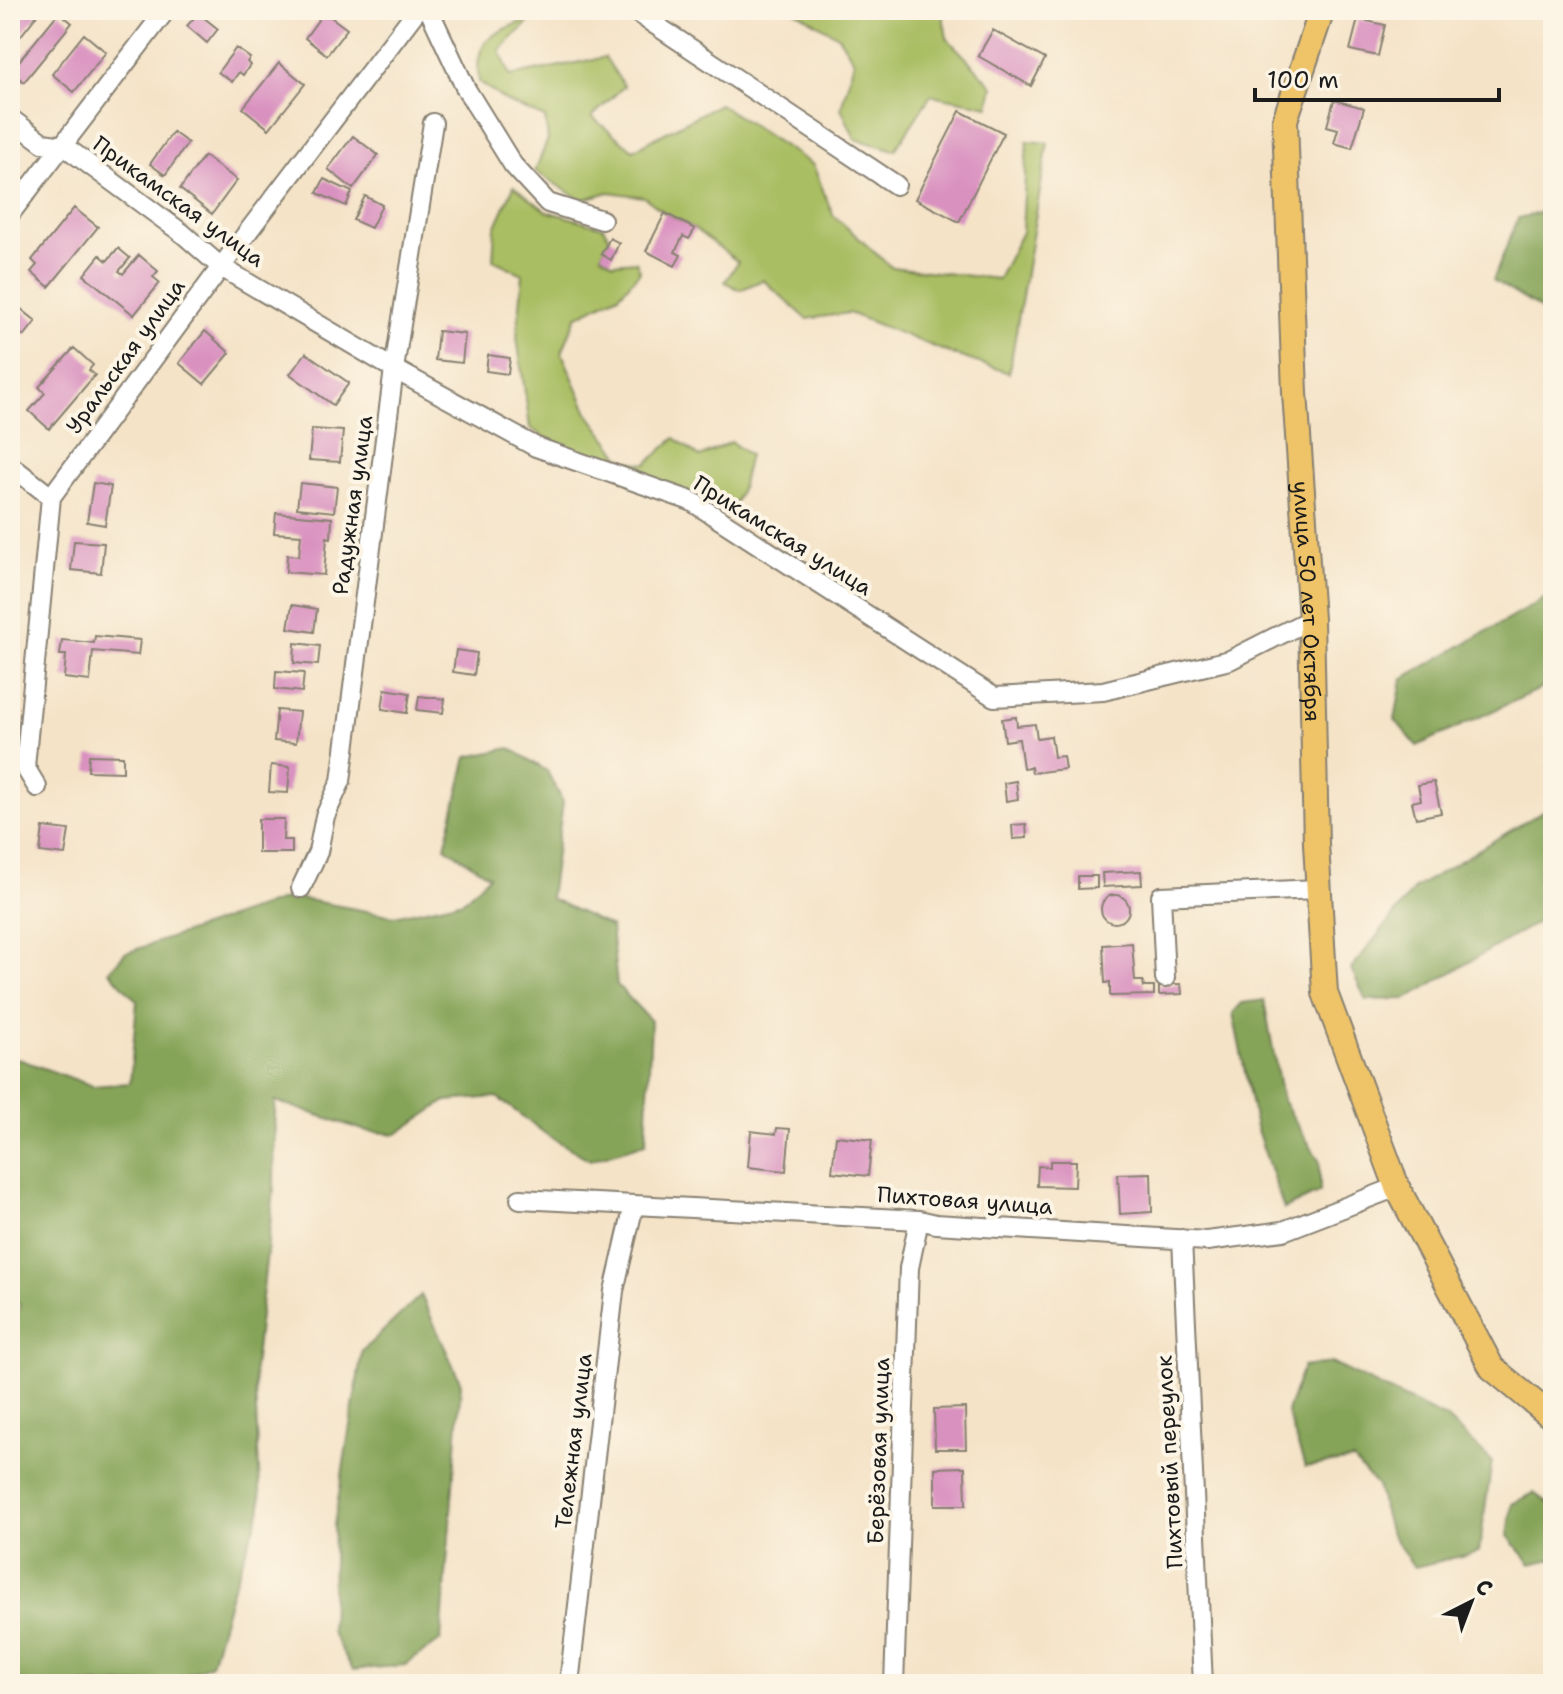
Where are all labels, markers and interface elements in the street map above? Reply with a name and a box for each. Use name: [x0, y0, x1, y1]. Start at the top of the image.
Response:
scale bar: [1255, 52, 1499, 102]
text: 100 m: [1267, 64, 1339, 96]
street label: Прикамская улица: [87, 129, 270, 274]
street label: Уральская улица: [59, 273, 192, 440]
street label: Радужная улица: [326, 413, 379, 597]
street label: Прикамская улица: [688, 469, 878, 602]
street label: улица 50 лет Октября: [1286, 480, 1327, 722]
street label: Пихтовая улица: [876, 1180, 1054, 1221]
street label: Тележная улица: [548, 1351, 599, 1531]
street label: Пихтовый переулок: [1149, 1354, 1190, 1569]
street label: Берёзовая улица: [861, 1357, 896, 1545]
north arrow: [1431, 1562, 1511, 1642]
text: С: [1469, 1572, 1499, 1603]

